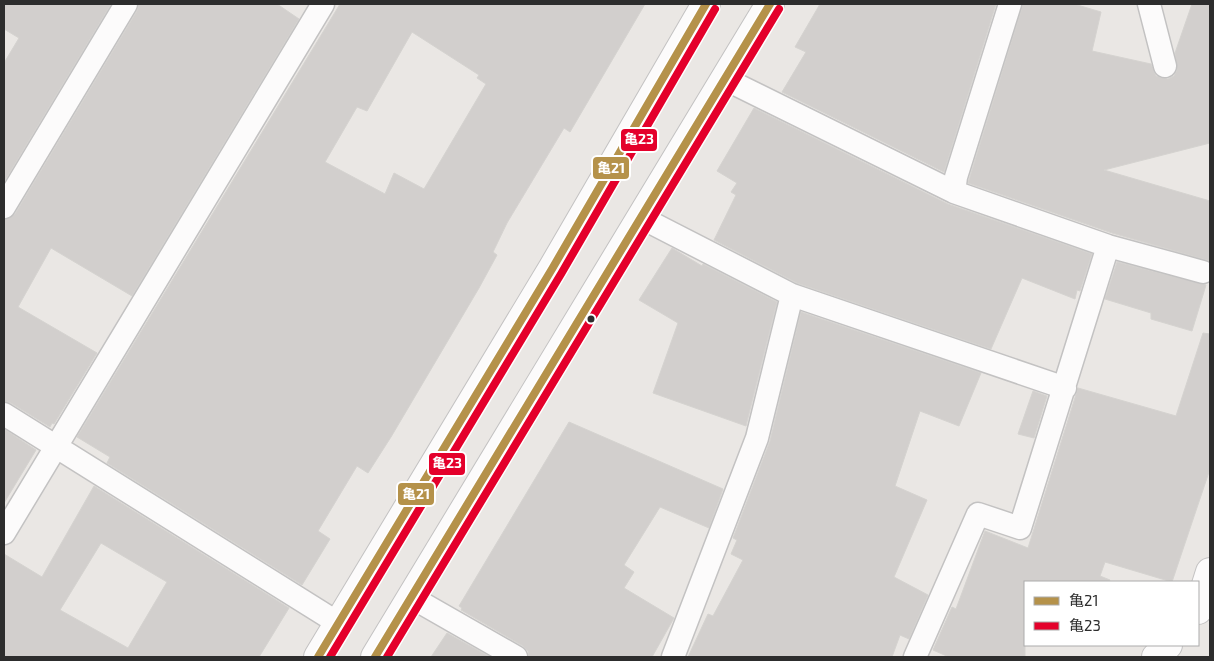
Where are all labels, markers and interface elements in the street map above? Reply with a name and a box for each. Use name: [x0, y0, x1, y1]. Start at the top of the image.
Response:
line badge: 亀23: [620, 128, 658, 152]
text: 亀23: [624, 130, 654, 147]
line badge: 亀21: [592, 156, 630, 180]
text: 亀21: [597, 159, 625, 176]
unlabelled marker: [586, 314, 596, 324]
line badge: 亀23: [428, 452, 466, 476]
text: 亀23: [432, 454, 462, 471]
line badge: 亀21: [397, 482, 435, 506]
text: 亀21: [402, 485, 430, 502]
legend: [1024, 581, 1199, 646]
text: 亀21: [1069, 591, 1098, 609]
text: 亀23: [1069, 616, 1101, 634]

